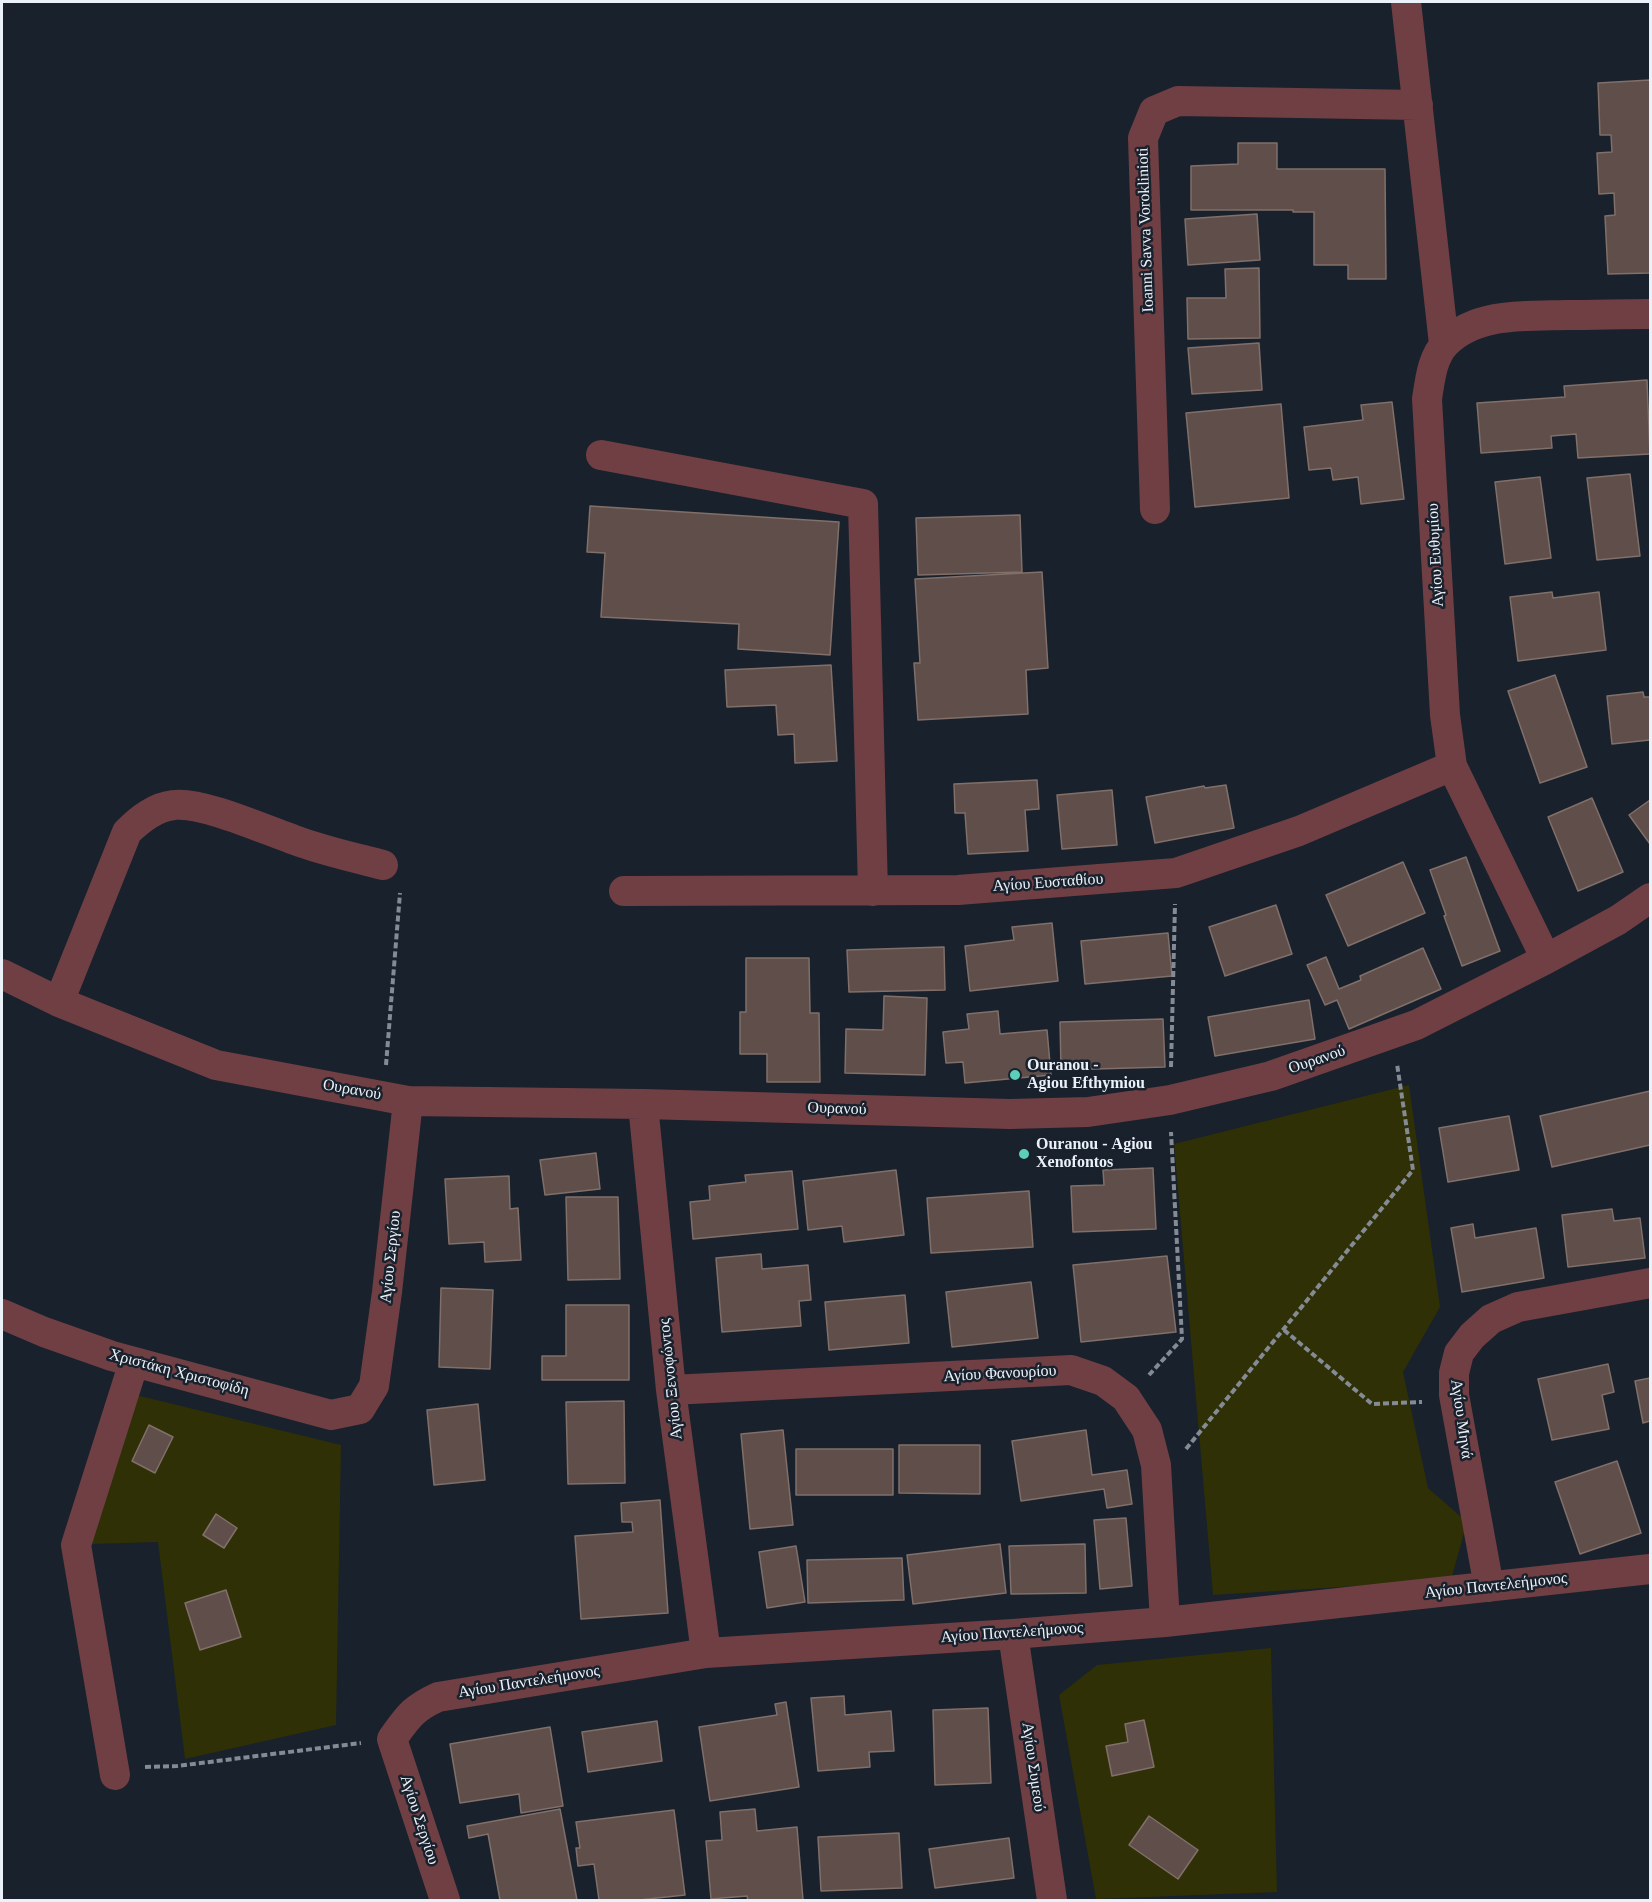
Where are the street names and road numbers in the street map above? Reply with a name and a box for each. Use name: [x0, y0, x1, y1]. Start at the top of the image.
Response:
street label: Ioanni Savva Voroklinioti: [1134, 147, 1158, 313]
street label: Αγίου Ευθυμίου: [1424, 503, 1448, 607]
street label: Αγίου Ευσταθίου: [992, 870, 1104, 896]
street label: Ουρανού: [1286, 1041, 1348, 1079]
street label: Ουρανού: [321, 1075, 383, 1105]
street label: Ουρανού: [807, 1098, 867, 1120]
street label: Αγίου Σεργίου: [377, 1210, 405, 1304]
street label: Αγίου Ξενοφώντος: [655, 1317, 687, 1441]
street label: Χριστάκη Χριστοφίδη: [107, 1345, 251, 1401]
street label: Αγίου Φανουρίου: [943, 1361, 1057, 1387]
street label: Αγίου Μηνά: [1446, 1378, 1476, 1460]
street label: Αγίου Παντελεήμονος: [1424, 1569, 1568, 1603]
street label: Αγίου Παντελεήμονος: [940, 1618, 1084, 1648]
street label: Αγίου Παντελεήμονος: [457, 1661, 601, 1703]
street label: Αγίου Συμεού: [1017, 1721, 1049, 1813]
street label: Αγίου Σεργίου: [395, 1773, 443, 1867]

